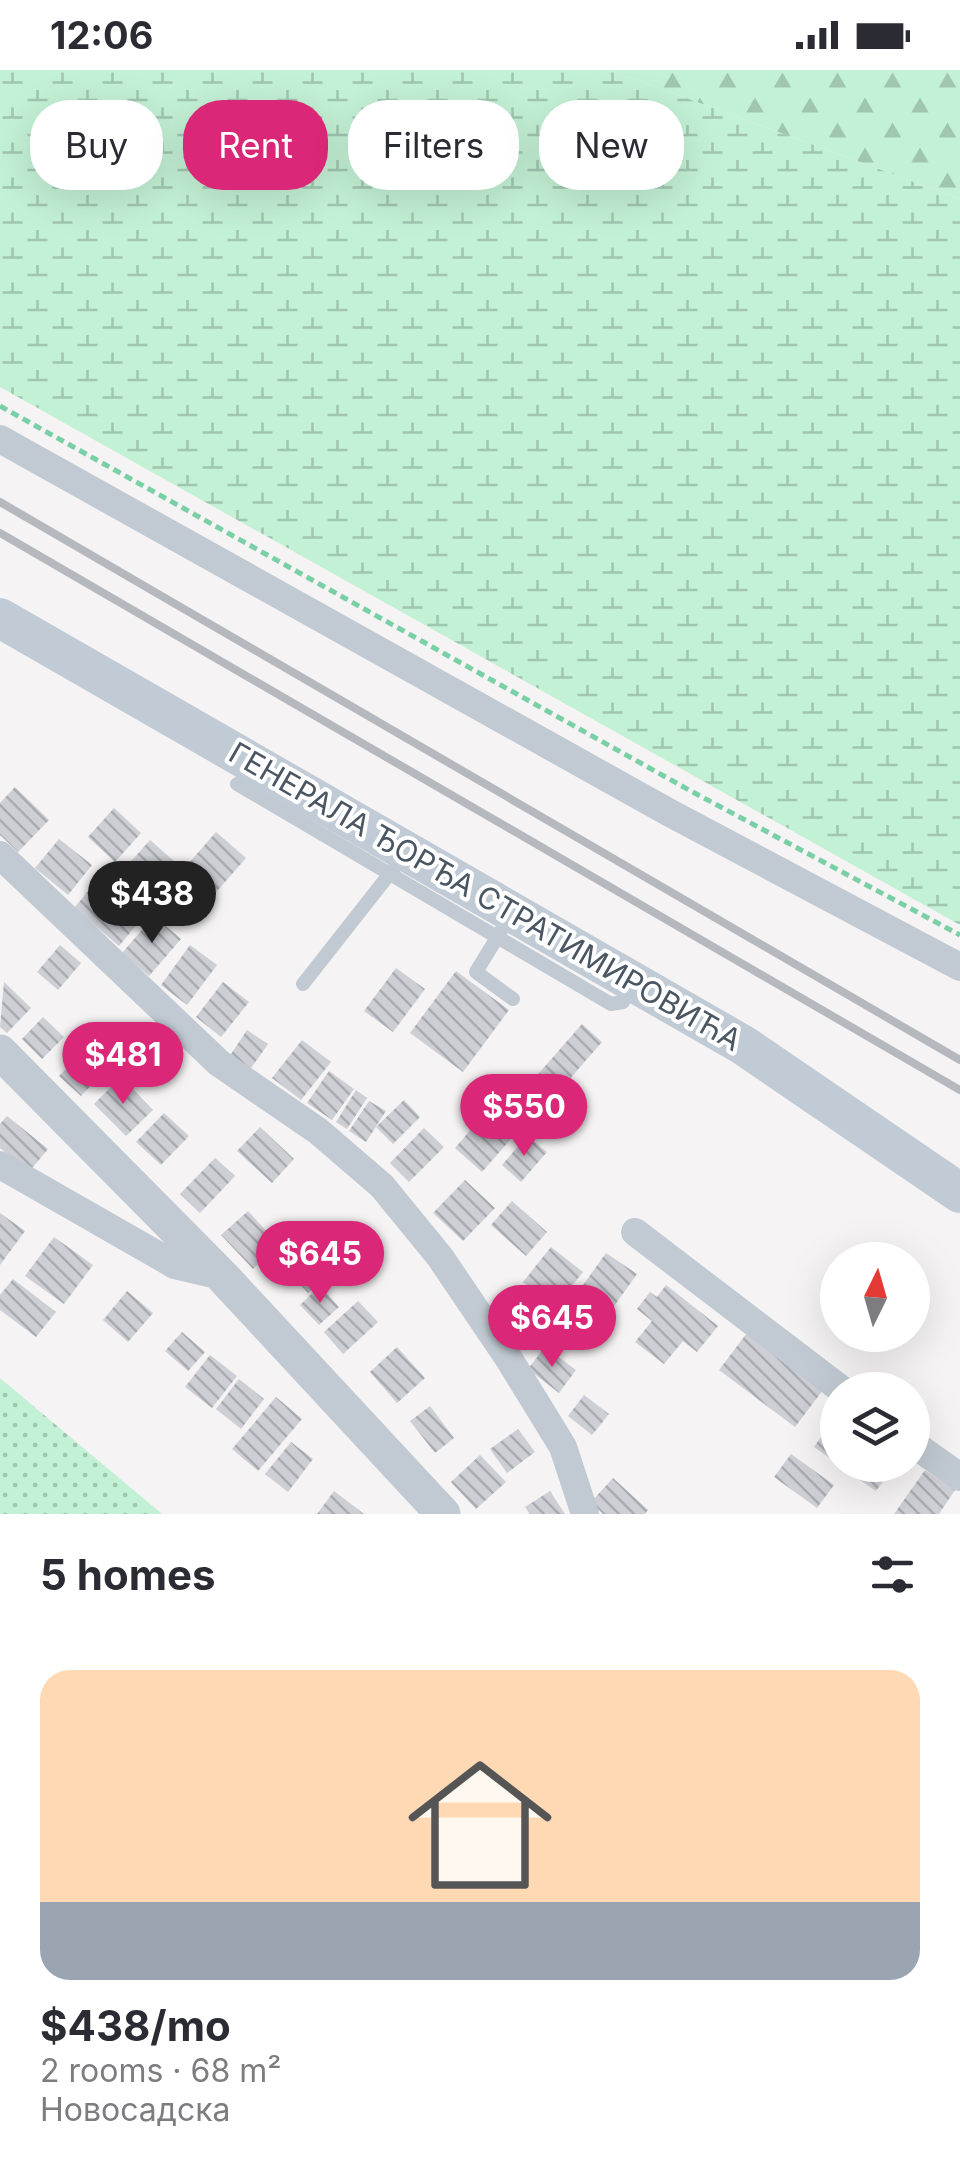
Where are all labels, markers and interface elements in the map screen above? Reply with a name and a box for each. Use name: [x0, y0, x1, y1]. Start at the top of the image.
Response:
text: 12:06: [50, 12, 153, 58]
chip: Buy: [30, 100, 163, 190]
chip: Rent: [183, 100, 328, 190]
chip: Filters: [348, 100, 519, 190]
chip: New: [539, 100, 684, 190]
street label: ГЕНЕРАЛА ЂОРЂА СТРАТИМИРОВИЋА: [223, 734, 748, 1058]
pin: $438: [93, 861, 211, 946]
text: $438: [110, 874, 194, 913]
pin: $481: [64, 1022, 182, 1107]
text: $481: [84, 1035, 162, 1074]
pin: $550: [465, 1074, 583, 1159]
text: $550: [482, 1087, 566, 1126]
pin: $645: [261, 1221, 379, 1306]
text: $645: [278, 1234, 362, 1273]
north arrow: [820, 1242, 930, 1352]
map controls: [820, 1242, 930, 1482]
pin: $645: [493, 1285, 611, 1370]
text: $645: [510, 1298, 594, 1337]
button: layers: [820, 1372, 930, 1482]
icon: filters: [865, 1547, 920, 1602]
text: 5 homes: [40, 1549, 216, 1600]
icon: home: [390, 1735, 570, 1915]
text: $438/mo: [40, 2000, 231, 2051]
text: 2 rooms · 68 m²: [40, 2051, 281, 2090]
text: Новосадска: [40, 2090, 230, 2129]

